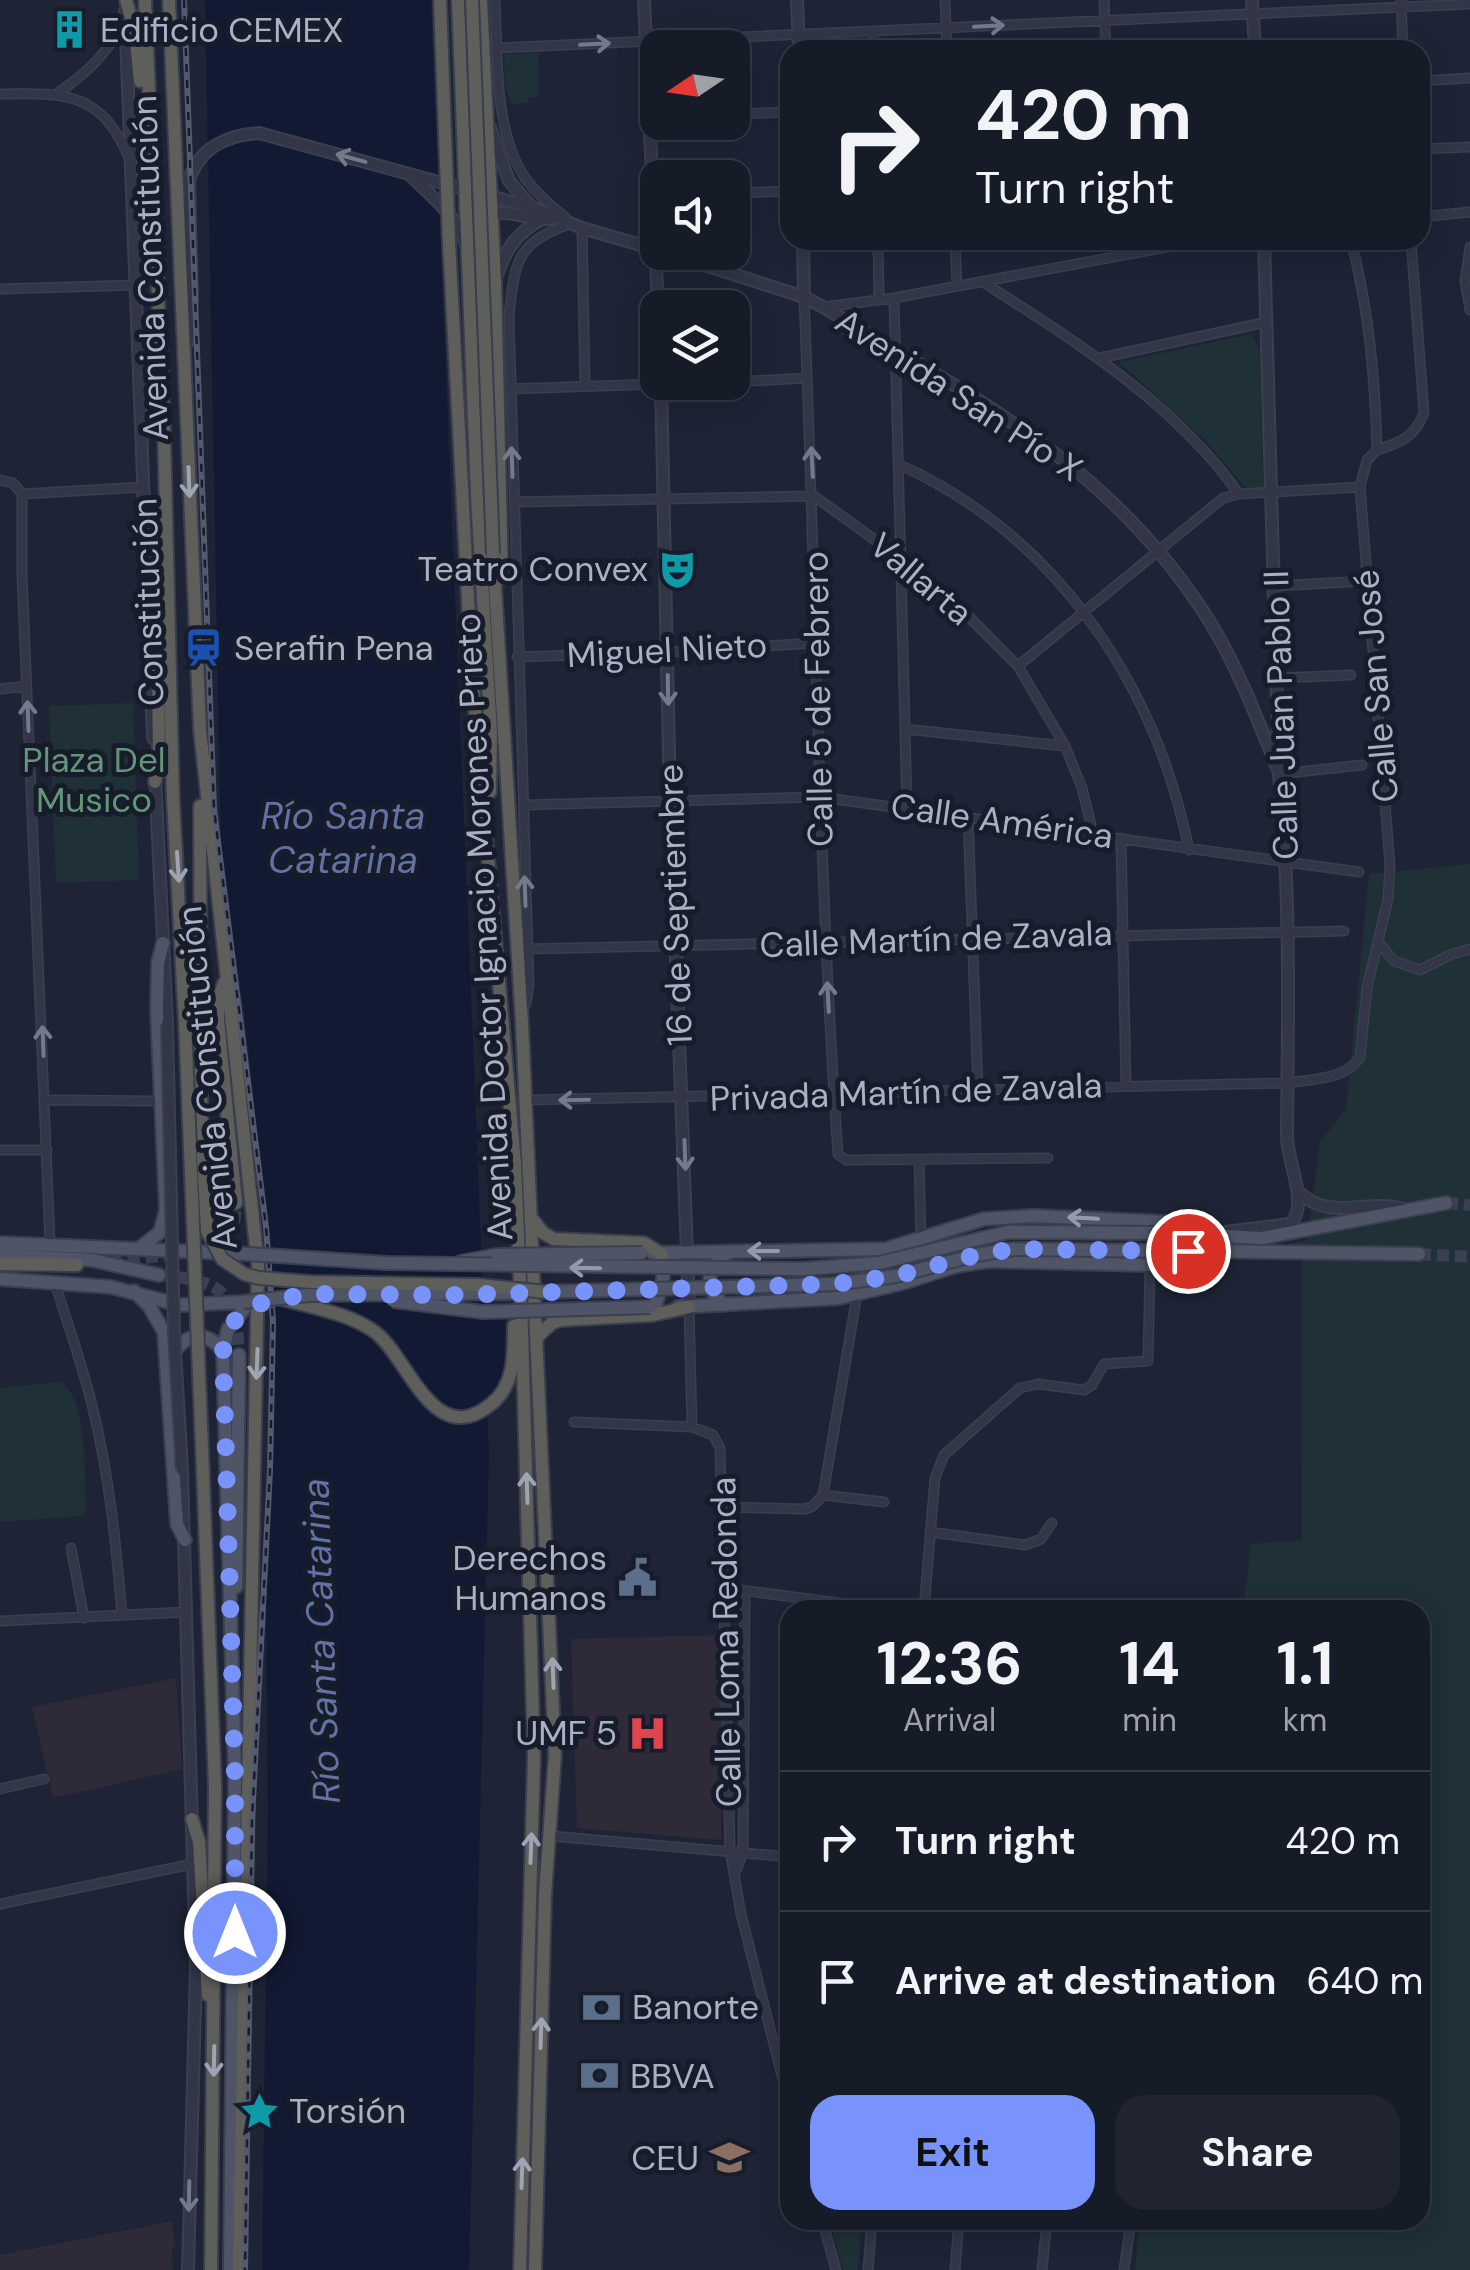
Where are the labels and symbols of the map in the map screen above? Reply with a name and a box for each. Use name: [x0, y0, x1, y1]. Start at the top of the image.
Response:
place label: Edificio CEMEX: [100, 7, 344, 53]
building icon: Edificio CEMEX: [49, 9, 91, 51]
one-way arrow: [973, 16, 1005, 35]
north arrow: [640, 30, 750, 140]
one-way arrow: [578, 34, 610, 53]
street label: Avenida Constitución: [121, 95, 179, 441]
one-way arrow: [336, 147, 367, 166]
street label: Avenida San Pío X: [827, 298, 1091, 492]
one-way arrow: [503, 446, 522, 478]
one-way arrow: [802, 446, 821, 478]
one-way arrow: [180, 466, 199, 498]
street label: Constitución: [121, 497, 175, 707]
street label: Vallarta: [860, 523, 982, 635]
place label: Teatro Convex: [417, 546, 648, 592]
theatre icon: Teatro Convex: [657, 548, 699, 590]
street label: Calle 5 de Febrero: [792, 551, 844, 847]
street label: Calle San José: [1343, 568, 1409, 804]
street label: Calle Juan Pablo II: [1253, 569, 1309, 861]
street label: Avenida Doctor Ignacio Morones Prieto: [445, 612, 523, 1242]
street label: Miguel Nieto: [566, 622, 768, 678]
place label: Serafin Pena: [234, 625, 434, 671]
station icon: Serafin Pena: [183, 627, 225, 669]
one-way arrow: [658, 673, 677, 705]
one-way arrow: [19, 701, 38, 733]
park label: Plaza Del Musico: [22, 737, 166, 823]
street label: 16 de Septiembre: [647, 763, 703, 1047]
street label: Calle América: [888, 783, 1116, 859]
water label: Río Santa Catarina: [260, 791, 426, 885]
one-way arrow: [168, 850, 187, 882]
one-way arrow: [516, 876, 535, 908]
street label: Avenida Constitución: [166, 904, 248, 1252]
street label: Calle Martín de Zavala: [759, 910, 1113, 968]
one-way arrow: [818, 981, 837, 1013]
one-way arrow: [33, 1025, 52, 1057]
street label: Privada Martín de Zavala: [709, 1062, 1103, 1122]
one-way arrow: [558, 1090, 590, 1110]
one-way arrow: [676, 1138, 695, 1170]
one-way arrow: [1068, 1208, 1100, 1227]
pin: [1146, 1209, 1231, 1294]
one-way arrow: [748, 1242, 780, 1260]
one-way arrow: [569, 1258, 602, 1278]
one-way arrow: [247, 1347, 266, 1379]
one-way arrow: [518, 1472, 537, 1504]
street label: Calle Loma Redonda: [700, 1476, 752, 1808]
water label: Río Santa Catarina: [290, 1477, 352, 1805]
place label: Derechos Humanos: [452, 1535, 607, 1621]
public building icon: Derechos Humanos: [616, 1557, 658, 1599]
one-way arrow: [543, 1658, 562, 1690]
place label: UMF 5: [515, 1710, 617, 1756]
hospital icon: UMF 5: [626, 1712, 668, 1754]
one-way arrow: [522, 1832, 541, 1864]
position arrow: [183, 1881, 287, 1985]
place label: Banorte: [632, 1984, 759, 2030]
bank icon: Banorte: [581, 1986, 623, 2028]
one-way arrow: [531, 2017, 550, 2049]
one-way arrow: [204, 2044, 224, 2076]
place label: BBVA: [630, 2053, 715, 2099]
bank icon: BBVA: [579, 2055, 621, 2097]
place label: Torsión: [289, 2088, 406, 2134]
place icon: Torsión: [238, 2090, 280, 2132]
place label: CEU: [631, 2135, 699, 2181]
school or university icon: CEU: [708, 2137, 750, 2179]
one-way arrow: [513, 2157, 532, 2189]
one-way arrow: [180, 2178, 198, 2211]

